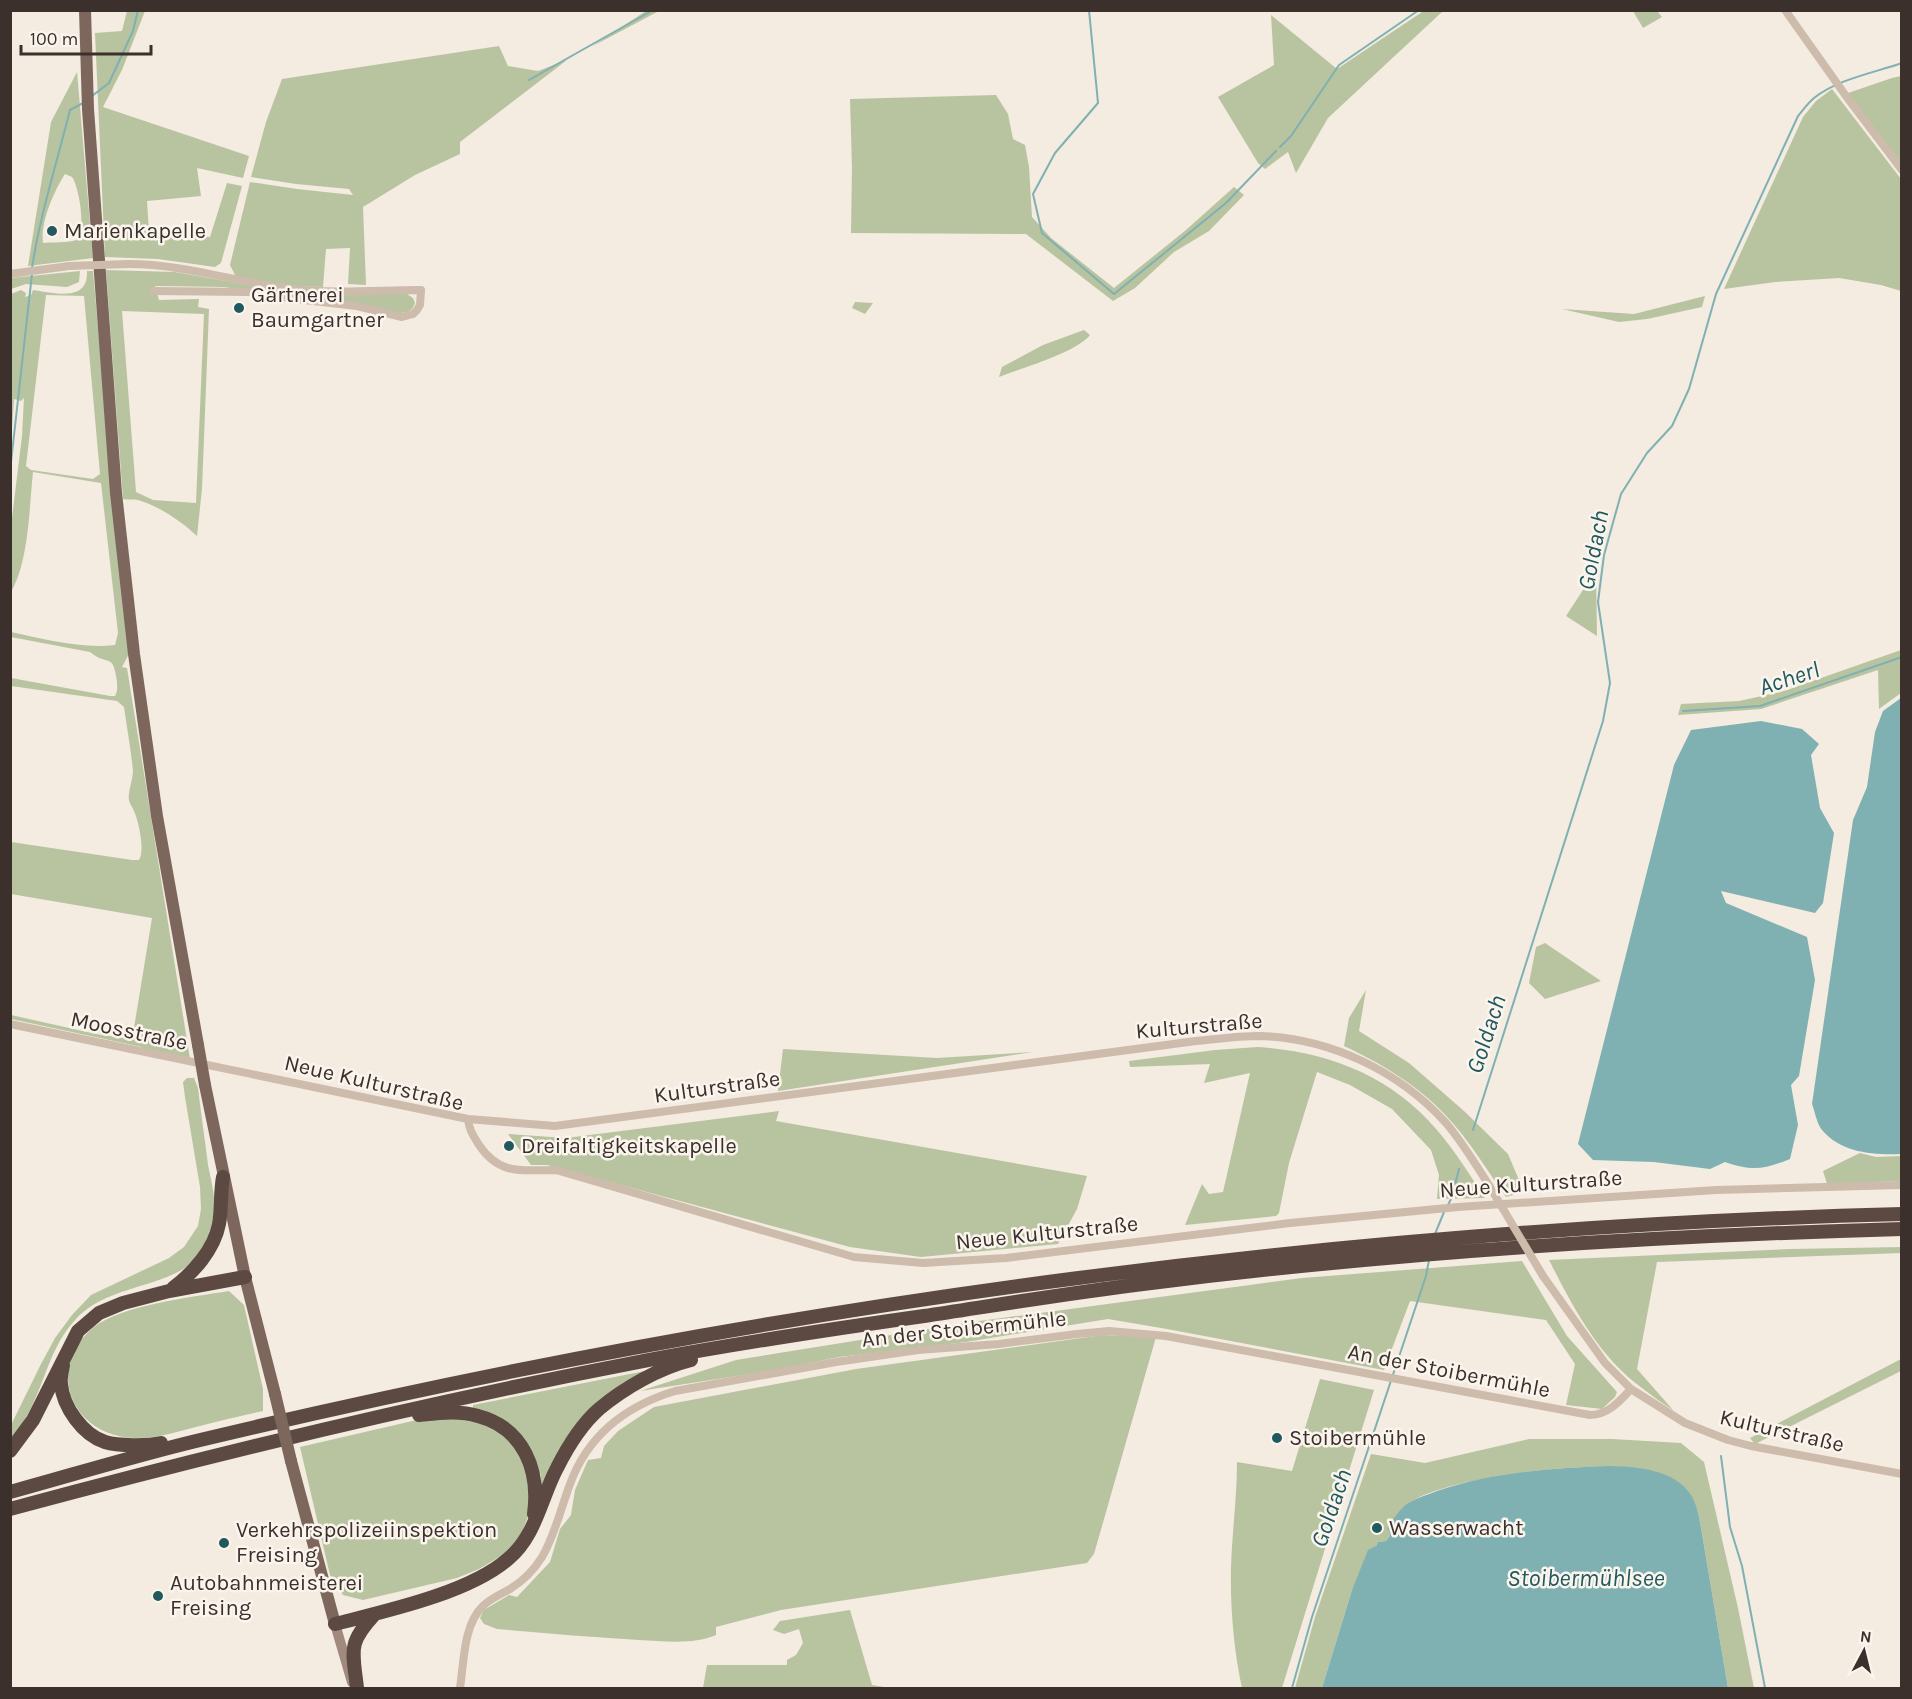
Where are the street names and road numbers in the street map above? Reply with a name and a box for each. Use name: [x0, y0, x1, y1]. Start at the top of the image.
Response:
street label: Moosstraße: [68, 1006, 190, 1056]
street label: Kulturstraße: [1135, 1008, 1263, 1044]
street label: Neue Kulturstraße: [282, 1050, 466, 1116]
street label: Kulturstraße: [652, 1065, 782, 1109]
street label: Neue Kulturstraße: [1439, 1165, 1623, 1203]
street label: Neue Kulturstraße: [955, 1210, 1139, 1256]
street label: An der Stoibermühle: [860, 1305, 1068, 1353]
street label: An der Stoibermühle: [1346, 1339, 1552, 1403]
street label: Kulturstraße: [1717, 1404, 1847, 1458]

